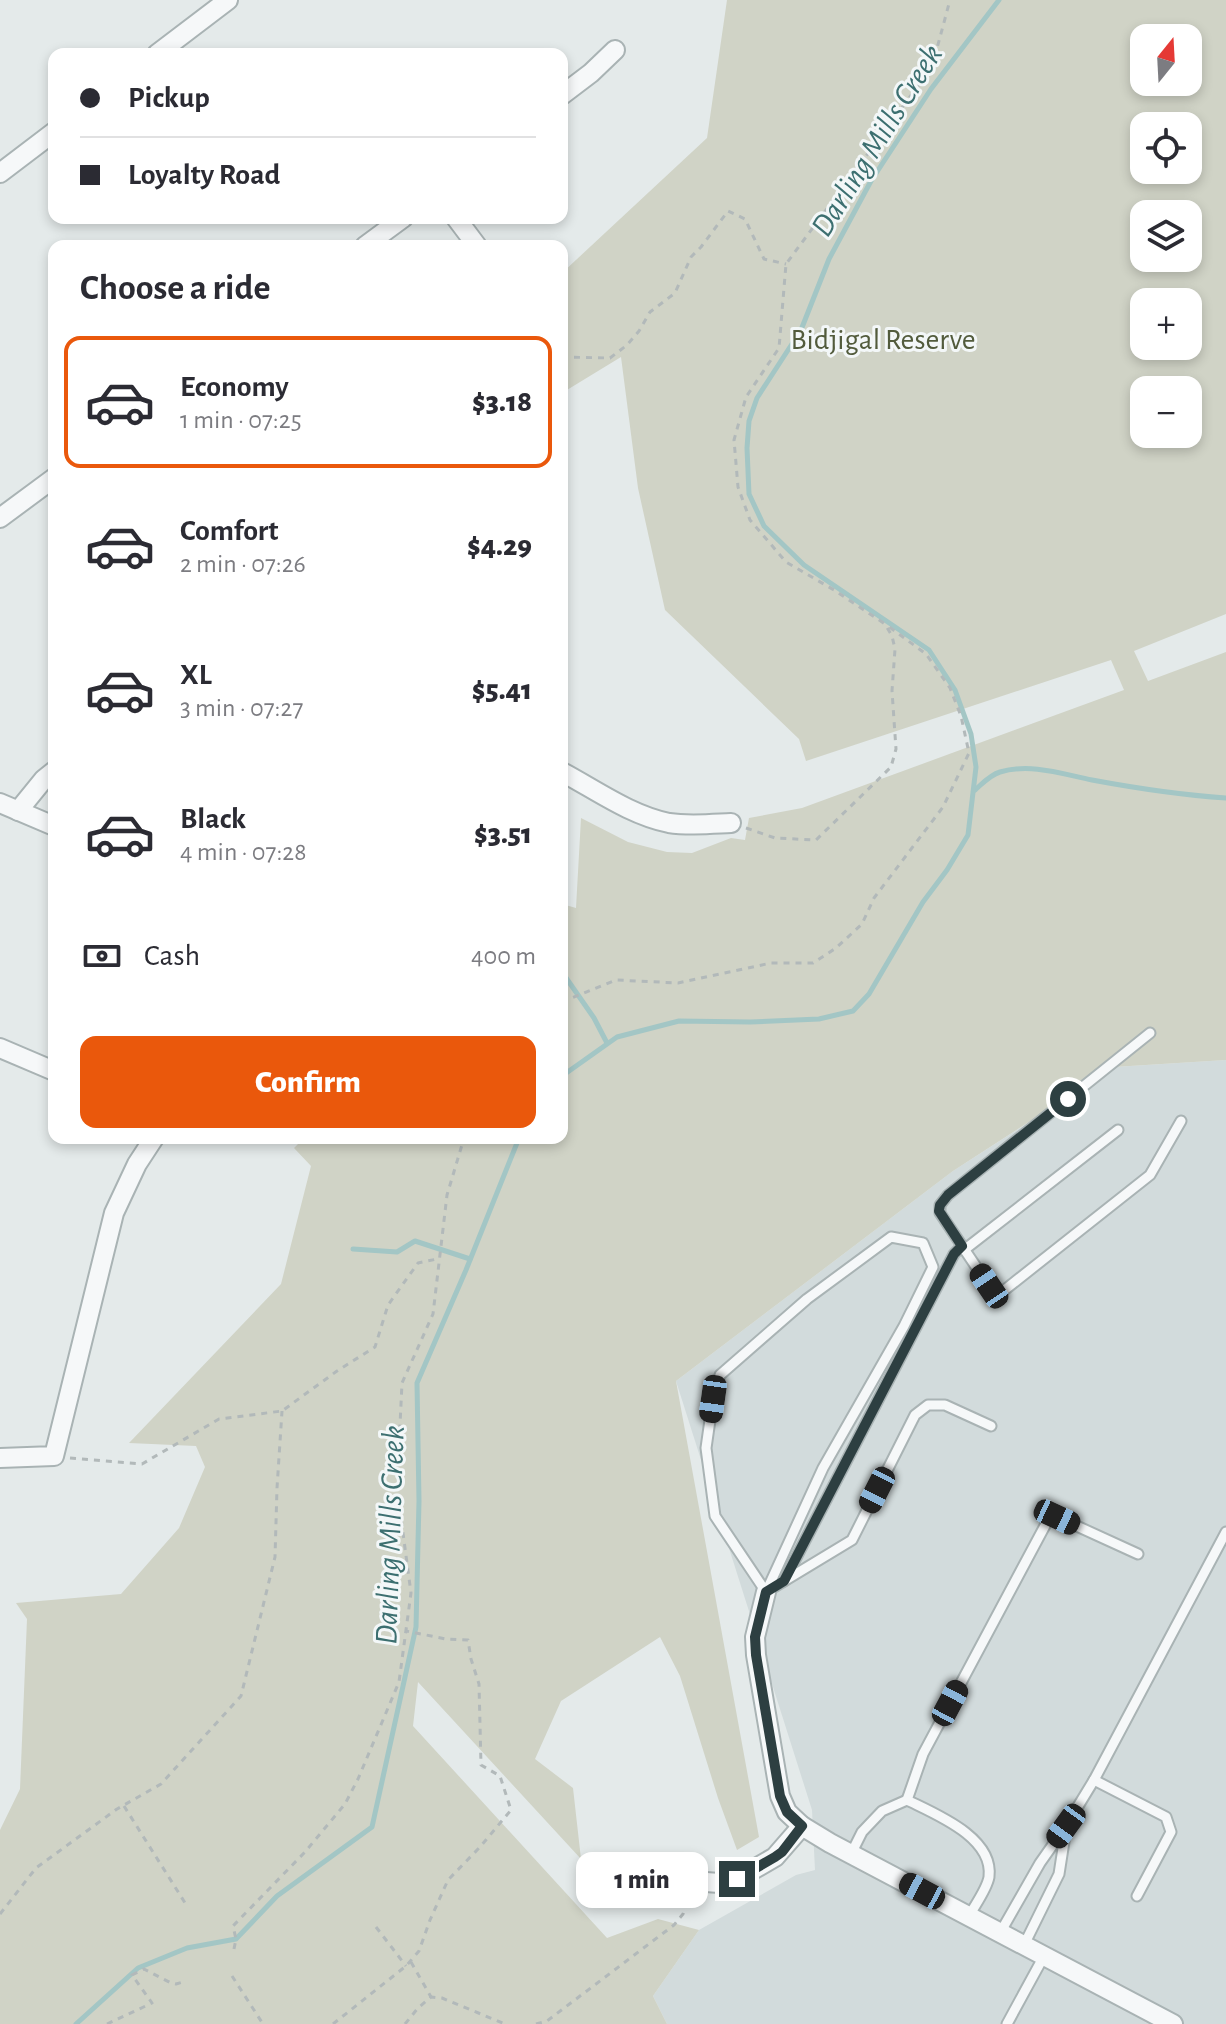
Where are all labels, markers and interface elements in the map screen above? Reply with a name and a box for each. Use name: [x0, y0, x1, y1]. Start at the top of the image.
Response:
north arrow: [1130, 24, 1202, 96]
map controls: [1130, 24, 1202, 448]
water label: Darling Mills Creek: [805, 39, 949, 242]
text: Pickup: [128, 83, 210, 113]
button: locate: [1130, 112, 1202, 184]
text: Loyalty Road: [128, 160, 280, 190]
button: layers: [1130, 200, 1202, 272]
text: Choose a ride: [80, 270, 270, 306]
button: +: [1130, 288, 1202, 360]
park label: Bidjigal Reserve: [790, 325, 976, 355]
icon: car: [84, 366, 156, 438]
text: Economy: [180, 372, 289, 402]
button: −: [1130, 376, 1202, 448]
text: $3.18: [472, 387, 532, 417]
text: 1 min · 07:25: [180, 407, 302, 433]
icon: car: [84, 510, 156, 582]
text: Comfort: [180, 516, 279, 546]
text: $4.29: [467, 531, 532, 561]
text: 2 min · 07:26: [180, 551, 306, 577]
icon: car: [84, 654, 156, 726]
text: XL: [180, 660, 212, 690]
text: $5.41: [472, 675, 532, 705]
text: 3 min · 07:27: [180, 695, 303, 721]
icon: car: [84, 798, 156, 870]
text: Black: [180, 804, 246, 834]
text: $3.51: [474, 819, 532, 849]
text: 4 min · 07:28: [180, 839, 307, 865]
icon: cash: [80, 934, 124, 978]
text: Cash: [144, 941, 200, 971]
text: 400 m: [471, 943, 536, 969]
button: Confirm: [80, 1036, 536, 1128]
route start: [1050, 1081, 1086, 1117]
car: [966, 1259, 1012, 1313]
car: [698, 1374, 728, 1424]
water label: Darling Mills Creek: [370, 1425, 410, 1645]
car: [855, 1463, 899, 1517]
car: [1030, 1496, 1084, 1538]
car: [928, 1676, 972, 1730]
car: [1042, 1800, 1090, 1852]
callout: 1 min: [577, 1851, 709, 1907]
route end: [719, 1861, 755, 1897]
text: 1 min: [614, 1867, 670, 1893]
car: [895, 1869, 949, 1913]

